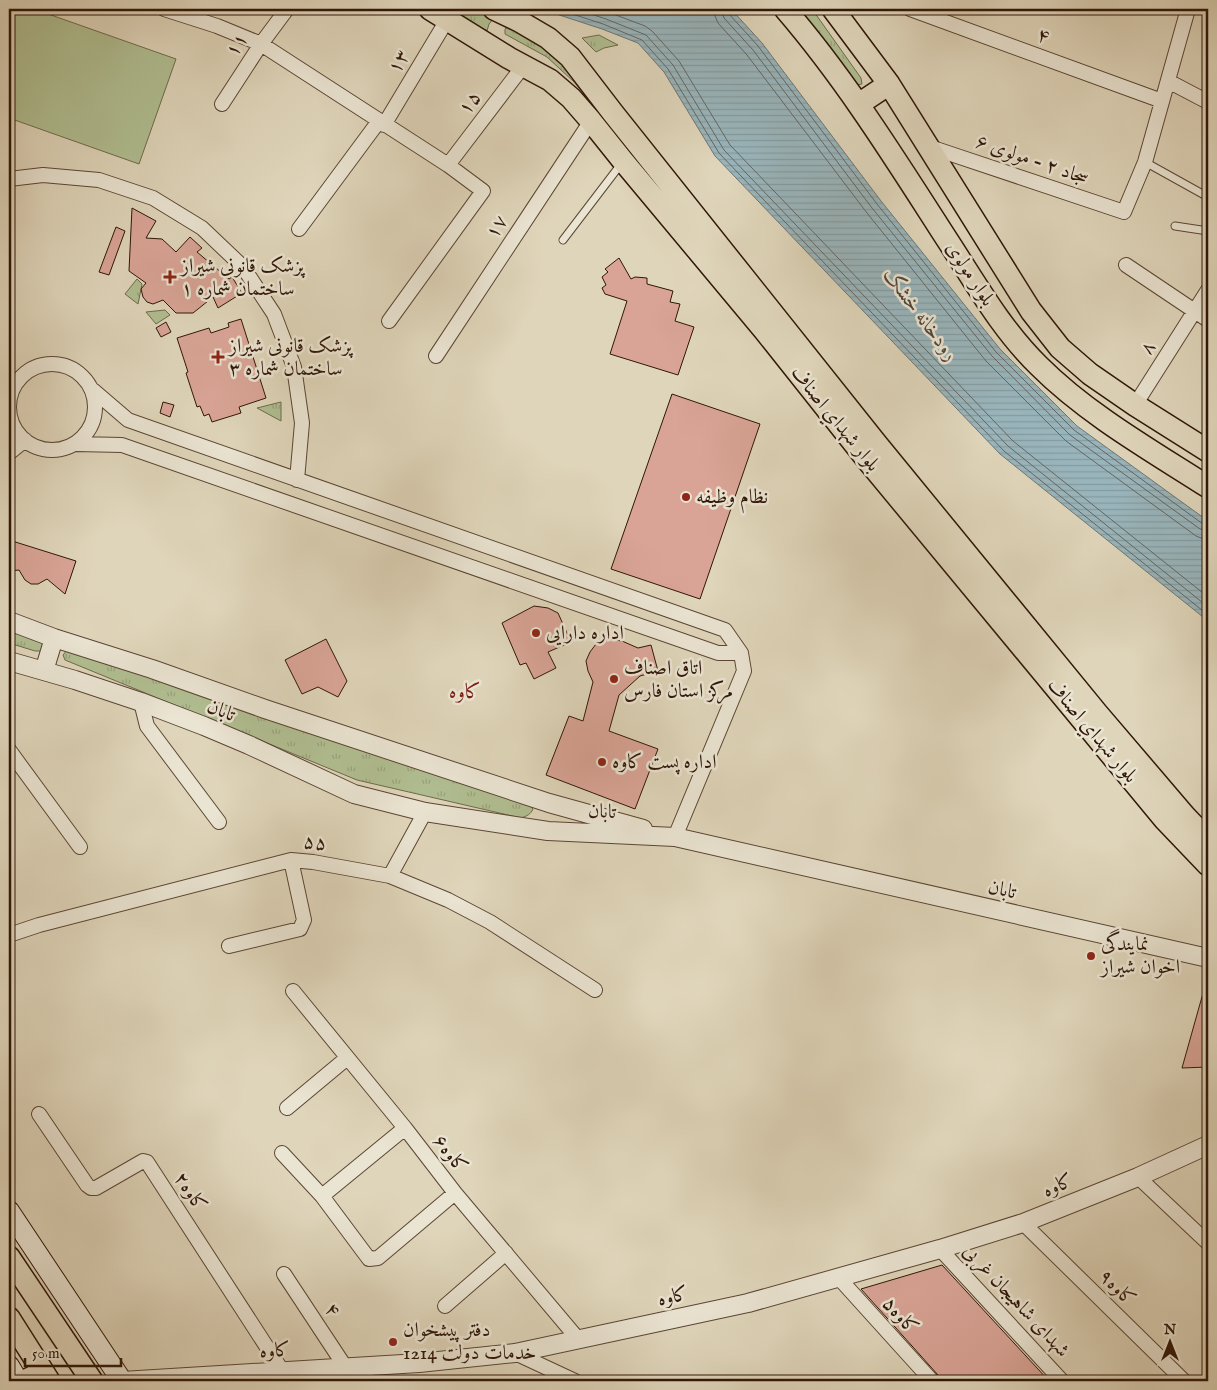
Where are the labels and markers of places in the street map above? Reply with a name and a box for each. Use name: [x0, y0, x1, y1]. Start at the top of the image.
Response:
place label: پزشک قانونی شیراز ساختمان شماره ۱: [179, 254, 306, 302]
marker: پزشک قانونی شیراز ساختمان شماره ۱: [163, 270, 177, 284]
place label: پزشک قانونی شیراز ساختمان شماره ٣: [227, 334, 354, 382]
marker: پزشک قانونی شیراز ساختمان شماره ٣: [211, 350, 225, 364]
place label: نظام وظیفه: [696, 485, 768, 514]
marker: نظام وظیفه: [680, 491, 692, 503]
place label: اداره دارایی: [546, 621, 624, 646]
marker: اداره دارایی: [530, 627, 542, 639]
place label: اتاق اصناف مرکز استان فارس: [624, 656, 733, 704]
marker: اتاق اصناف مرکز استان فارس: [608, 673, 620, 685]
place label: اداره پست کاوه: [612, 750, 717, 775]
marker: اداره پست کاوه: [596, 756, 608, 768]
place label: نمایندگی اخوان شیراز: [1099, 928, 1180, 980]
marker: نمایندگی اخوان شیراز: [1085, 950, 1097, 962]
place label: دفتر پیشخوان خدمات دولت 1214: [403, 1318, 536, 1366]
marker: دفتر پیشخوان خدمات دولت 1214: [387, 1336, 399, 1348]

